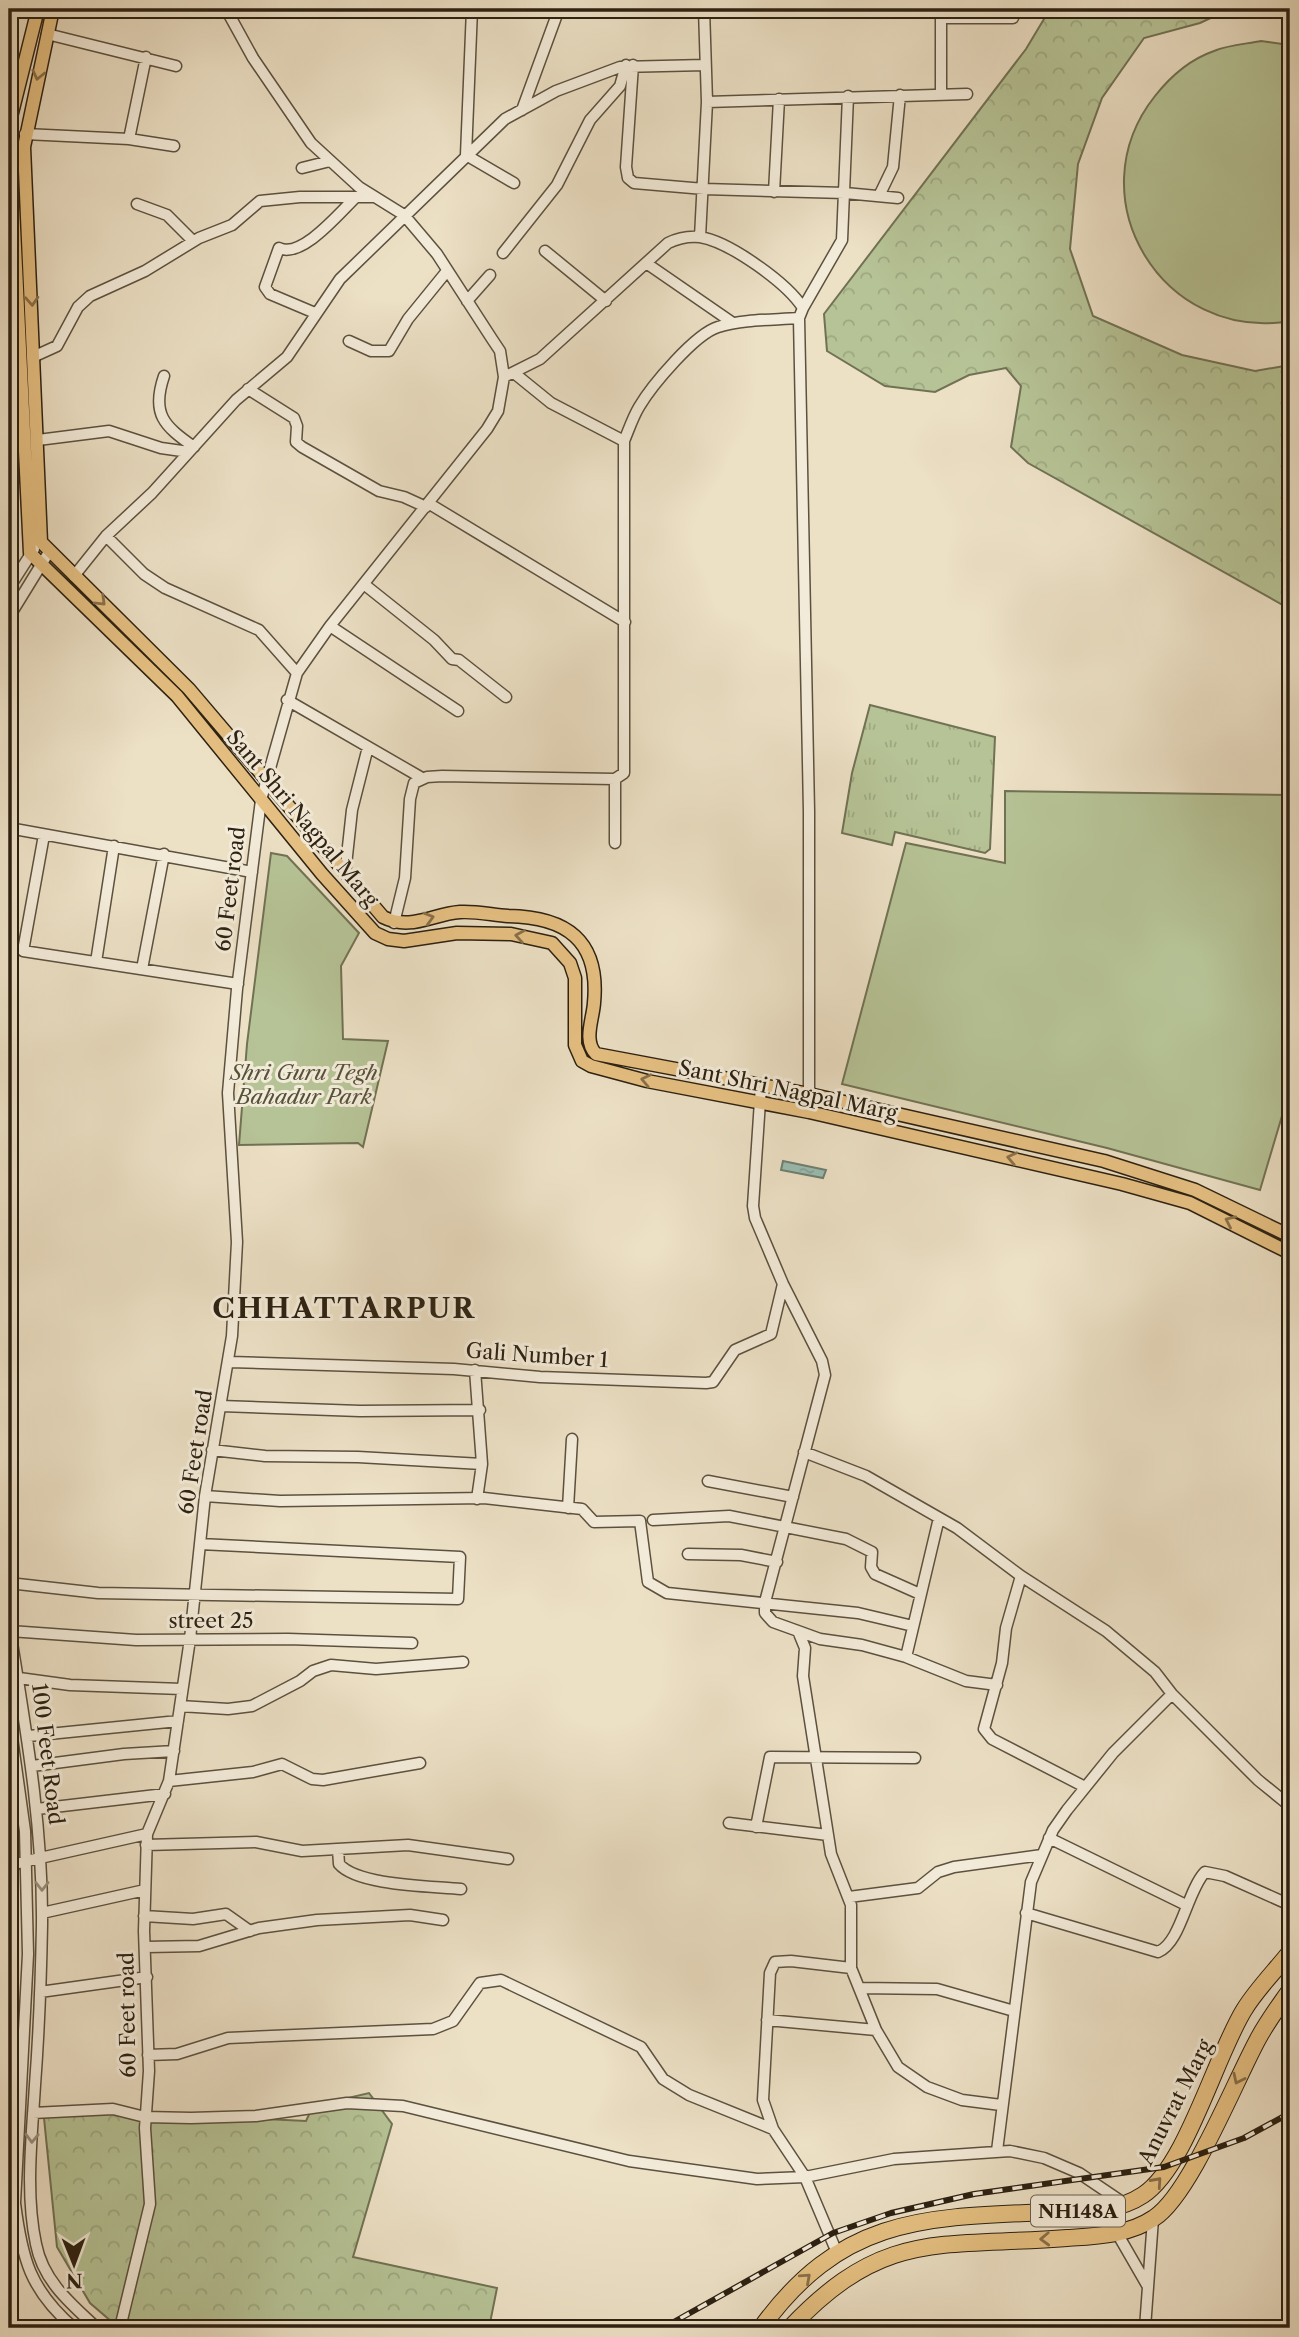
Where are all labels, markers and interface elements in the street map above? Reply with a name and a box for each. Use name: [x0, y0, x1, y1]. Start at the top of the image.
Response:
one-way arrow: [32, 69, 46, 81]
one-way arrow: [24, 296, 39, 307]
one-way arrow: [92, 593, 105, 606]
street label: Sant Shri Nagpal Marg: [222, 725, 385, 912]
street label: 60 Feet road: [210, 825, 250, 953]
one-way arrow: [423, 912, 435, 927]
one-way arrow: [514, 929, 526, 944]
street label: Sant Shri Nagpal Marg: [676, 1055, 901, 1126]
park label: Shri Guru Tegh Bahadur Park: [228, 1060, 378, 1109]
one-way arrow: [640, 1074, 652, 1089]
one-way arrow: [1006, 1152, 1018, 1167]
one-way arrow: [1225, 1215, 1237, 1229]
district label: CHHATTARPUR: [212, 1291, 476, 1325]
street label: Gali Number 1: [465, 1338, 609, 1372]
street label: 60 Feet road: [173, 1388, 217, 1516]
street label: street 25: [168, 1608, 254, 1633]
street label: 100 Feet Road: [27, 1682, 69, 1826]
one-way arrow: [34, 1881, 50, 1892]
street label: 60 Feet road: [113, 1952, 141, 2078]
street label: Anuvrat Marg: [1132, 2034, 1218, 2170]
one-way arrow: [1232, 2072, 1246, 2084]
one-way arrow: [24, 2133, 40, 2144]
one-way arrow: [1149, 2177, 1161, 2190]
road number: NH148A: [1031, 2196, 1125, 2226]
north arrow: [38, 2228, 108, 2298]
one-way arrow: [1039, 2232, 1050, 2247]
text: N: [66, 2269, 83, 2292]
one-way arrow: [798, 2273, 811, 2286]

